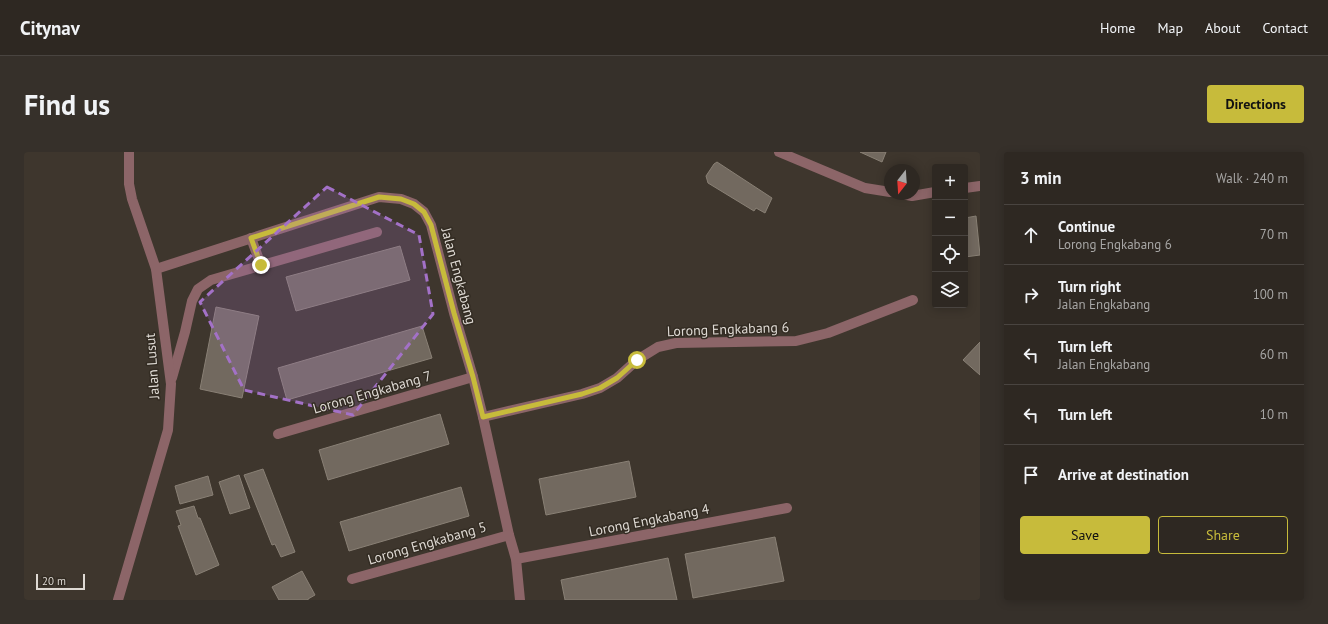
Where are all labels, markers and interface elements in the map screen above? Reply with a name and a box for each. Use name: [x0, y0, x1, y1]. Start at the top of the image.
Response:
text: Citynav: [20, 16, 80, 40]
text: Home: [1100, 19, 1135, 37]
text: Map: [1157, 19, 1183, 37]
text: About: [1205, 19, 1241, 37]
text: Contact: [1263, 19, 1308, 37]
button: Directions: [1207, 85, 1304, 123]
text: Find us: [24, 86, 110, 123]
north arrow: [884, 164, 920, 200]
map controls: [932, 164, 968, 308]
button: +: [932, 164, 968, 200]
text: 3 min: [1020, 167, 1061, 189]
text: Walk · 240 m: [1216, 170, 1288, 187]
button: −: [932, 200, 968, 236]
text: Continue: [1058, 217, 1115, 236]
icon: ahead: [1020, 224, 1042, 246]
street label: Jalan Engkabang: [437, 225, 481, 326]
text: 70 m: [1260, 226, 1288, 243]
button: locate: [932, 236, 968, 272]
text: Lorong Engkabang 6: [1058, 236, 1172, 253]
route end: [252, 256, 270, 274]
button: layers: [932, 272, 968, 308]
text: Turn right: [1058, 277, 1121, 296]
icon: right: [1020, 284, 1042, 306]
text: 100 m: [1253, 286, 1288, 303]
text: Jalan Engkabang: [1058, 296, 1150, 313]
street label: Lorong Engkabang 6: [666, 318, 790, 340]
street label: Jalan Lusut: [141, 332, 163, 401]
text: Turn left: [1058, 337, 1112, 356]
icon: left: [1020, 344, 1042, 366]
text: 60 m: [1260, 346, 1288, 363]
route start: [628, 351, 646, 369]
text: Jalan Engkabang: [1058, 356, 1150, 373]
street label: Lorong Engkabang 7: [311, 366, 433, 418]
icon: left: [1020, 404, 1042, 426]
text: Turn left: [1058, 405, 1112, 424]
text: 10 m: [1260, 406, 1288, 423]
icon: arrive: [1020, 464, 1042, 486]
text: Arrive at destination: [1058, 465, 1189, 484]
street label: Lorong Engkabang 4: [587, 499, 711, 541]
button: Save: [1020, 516, 1150, 554]
button: Share: [1158, 516, 1288, 554]
street label: Lorong Engkabang 5: [366, 517, 488, 569]
scale bar: [36, 572, 85, 591]
text: 20 m: [42, 574, 66, 588]

